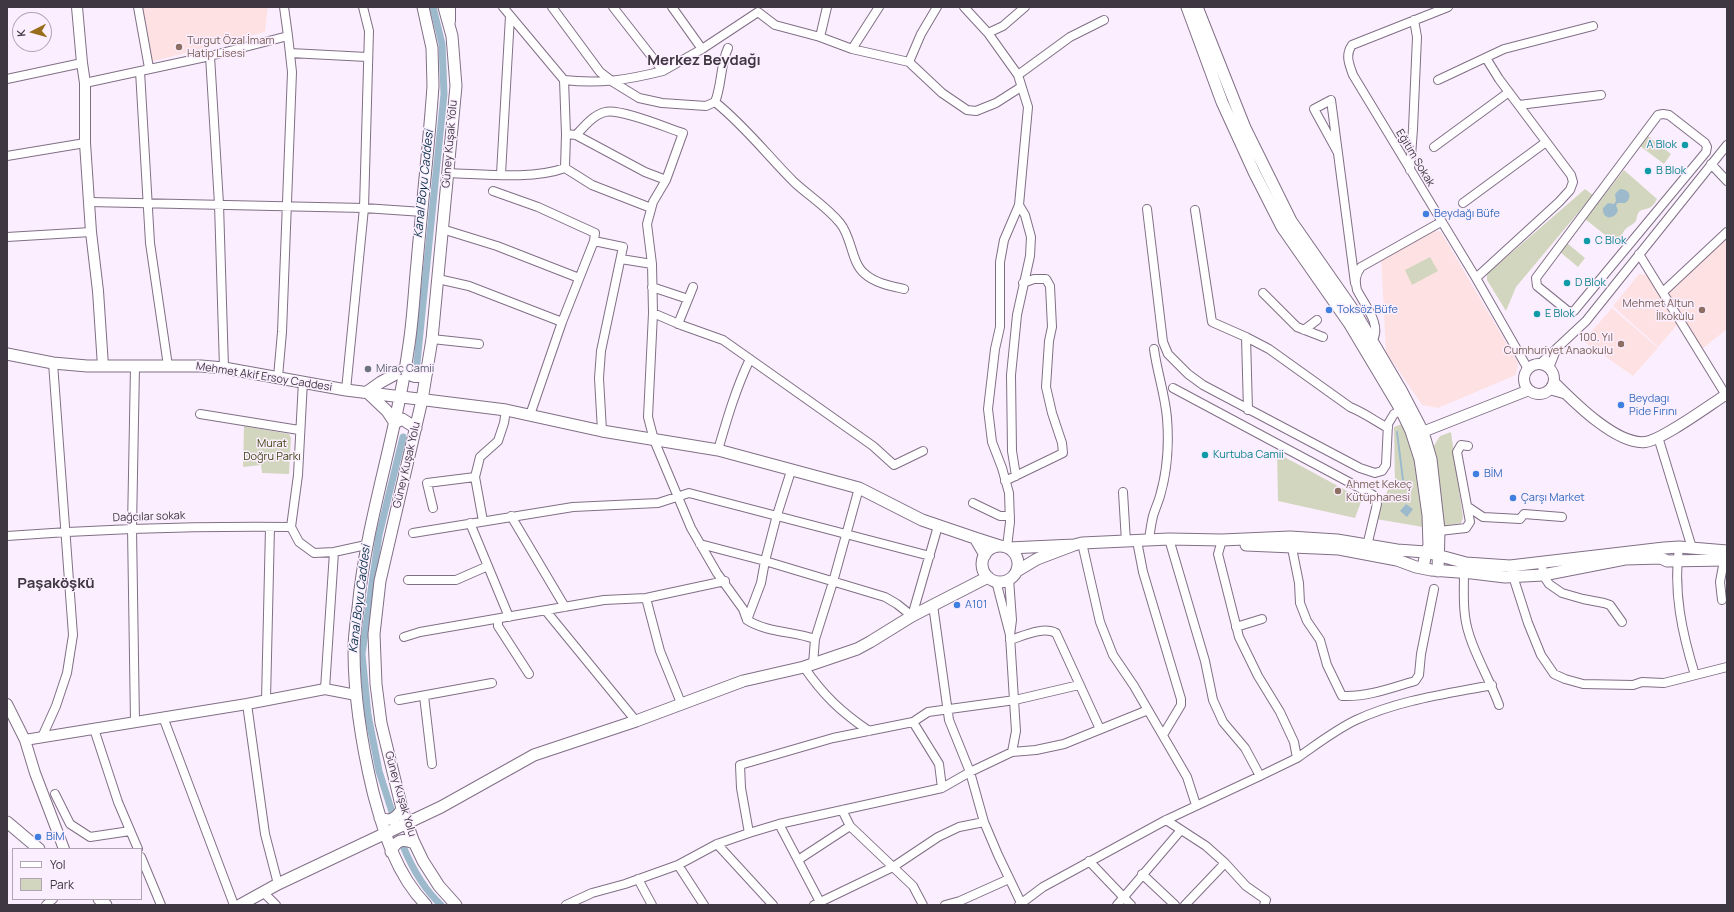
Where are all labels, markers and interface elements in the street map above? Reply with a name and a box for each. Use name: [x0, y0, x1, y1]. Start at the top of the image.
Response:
north arrow: [12, 12, 52, 52]
text: K: [13, 29, 28, 38]
place label: Turgut Özal İmam Hatip Lisesi: [187, 34, 275, 60]
marker: Turgut Özal İmam Hatip Lisesi: [174, 42, 184, 52]
district label: Merkez Beydağı: [647, 52, 761, 70]
street label: Güney Kuşak Yolu: [440, 100, 460, 188]
street label: Eğitim Sokak: [1393, 127, 1437, 189]
water label: Kanal Boyu Caddesi: [411, 129, 437, 239]
place label: A Blok: [1647, 138, 1677, 152]
marker: A Blok: [1680, 140, 1690, 150]
place label: B Blok: [1656, 164, 1686, 178]
marker: B Blok: [1643, 166, 1653, 176]
place label: Beydağı Büfe: [1434, 207, 1500, 221]
marker: Beydağı Büfe: [1421, 209, 1431, 219]
place label: C Blok: [1595, 234, 1626, 248]
marker: C Blok: [1582, 236, 1592, 246]
place label: D Blok: [1575, 276, 1606, 290]
marker: D Blok: [1562, 278, 1572, 288]
place label: Mehmet Altun İlkokulu: [1622, 297, 1694, 323]
place label: Toksöz Büfe: [1337, 303, 1398, 317]
marker: Toksöz Büfe: [1324, 305, 1334, 315]
marker: Mehmet Altun İlkokulu: [1697, 305, 1707, 315]
place label: E Blok: [1545, 307, 1575, 321]
marker: E Blok: [1532, 309, 1542, 319]
place label: 100. Yıl Cumhuriyet Anaokulu: [1504, 331, 1613, 357]
marker: 100. Yıl Cumhuriyet Anaokulu: [1616, 339, 1626, 349]
street label: Mehmet Akif Ersoy Caddesi: [195, 360, 333, 394]
place label: Miraç Camii: [376, 362, 434, 376]
marker: Miraç Camii: [363, 364, 373, 374]
place label: Beydagı Pide Fırını: [1629, 392, 1677, 418]
marker: Beydagı Pide Fırını: [1616, 400, 1626, 410]
street label: Güney Kuşak Yolu: [391, 421, 423, 509]
park label: Murat Doğru Parkı: [243, 437, 301, 463]
place label: Kurtuba Camii: [1213, 448, 1284, 462]
marker: Kurtuba Camii: [1200, 450, 1210, 460]
place label: BİM: [1484, 467, 1503, 481]
marker: BİM: [1471, 469, 1481, 479]
place label: Ahmet Kekeç Kütüphanesi: [1346, 478, 1412, 504]
marker: Ahmet Kekeç Kütüphanesi: [1333, 486, 1343, 496]
place label: Çarşı Market: [1521, 491, 1585, 505]
marker: Çarşı Market: [1508, 493, 1518, 503]
street label: Dağcılar sokak: [112, 509, 186, 525]
water label: Kanal Boyu Caddesi: [346, 544, 374, 654]
district label: Paşaköşkü: [17, 575, 95, 593]
place label: A101: [965, 598, 987, 612]
marker: A101: [952, 600, 962, 610]
street label: Güney Kuşak Yolu: [382, 750, 418, 838]
place label: BiM: [46, 830, 65, 844]
marker: BiM: [33, 832, 43, 842]
legend: [12, 848, 142, 900]
text: Yol: [50, 856, 66, 873]
text: Park: [50, 876, 74, 893]

